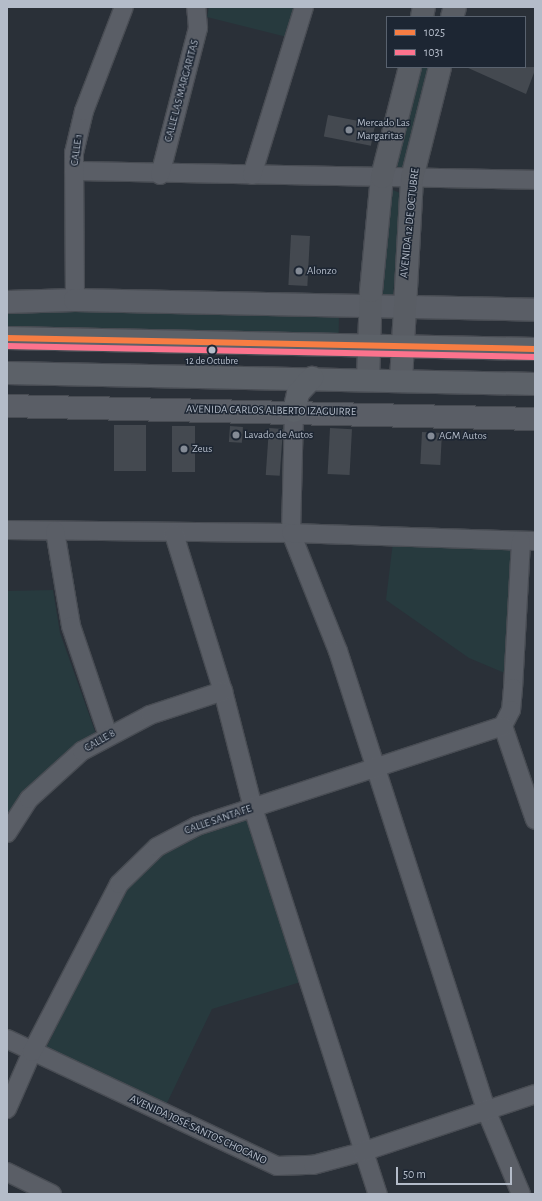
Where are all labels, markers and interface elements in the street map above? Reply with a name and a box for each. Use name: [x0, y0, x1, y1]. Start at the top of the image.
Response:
legend: [386, 16, 526, 68]
text: 1025: [424, 26, 445, 38]
street label: CALLE LAS MARGARITAS: [162, 38, 202, 144]
text: 1031: [424, 46, 444, 58]
place label: Mercado Las Margaritas: [357, 117, 410, 143]
marker: Mercado Las Margaritas: [344, 125, 354, 135]
street label: CALLE 1: [68, 133, 86, 167]
street label: AVENIDA 12 DE OCTUBRE: [398, 167, 422, 279]
place label: Alonzo: [307, 264, 337, 278]
marker: Alonzo: [294, 266, 304, 276]
marker: 12 de Octubre: [207, 345, 217, 355]
place label: 12 de Octubre: [186, 356, 238, 368]
street label: AVENIDA CARLOS ALBERTO IZAGUIRRE: [186, 403, 356, 419]
place label: Lavado de Autos: [244, 428, 313, 442]
place label: AGM Autos: [439, 429, 487, 443]
marker: Lavado de Autos: [231, 430, 241, 440]
marker: AGM Autos: [426, 431, 436, 441]
place label: Zeus: [192, 442, 212, 456]
marker: Zeus: [179, 444, 189, 454]
street label: CALLE 8: [82, 727, 118, 755]
street label: CALLE SANTA FE: [183, 802, 253, 838]
street label: AVENIDA JOSÉ SANTOS CHOCANO: [127, 1092, 269, 1168]
scale bar: [398, 1159, 514, 1185]
text: 50 m: [403, 1168, 426, 1180]

